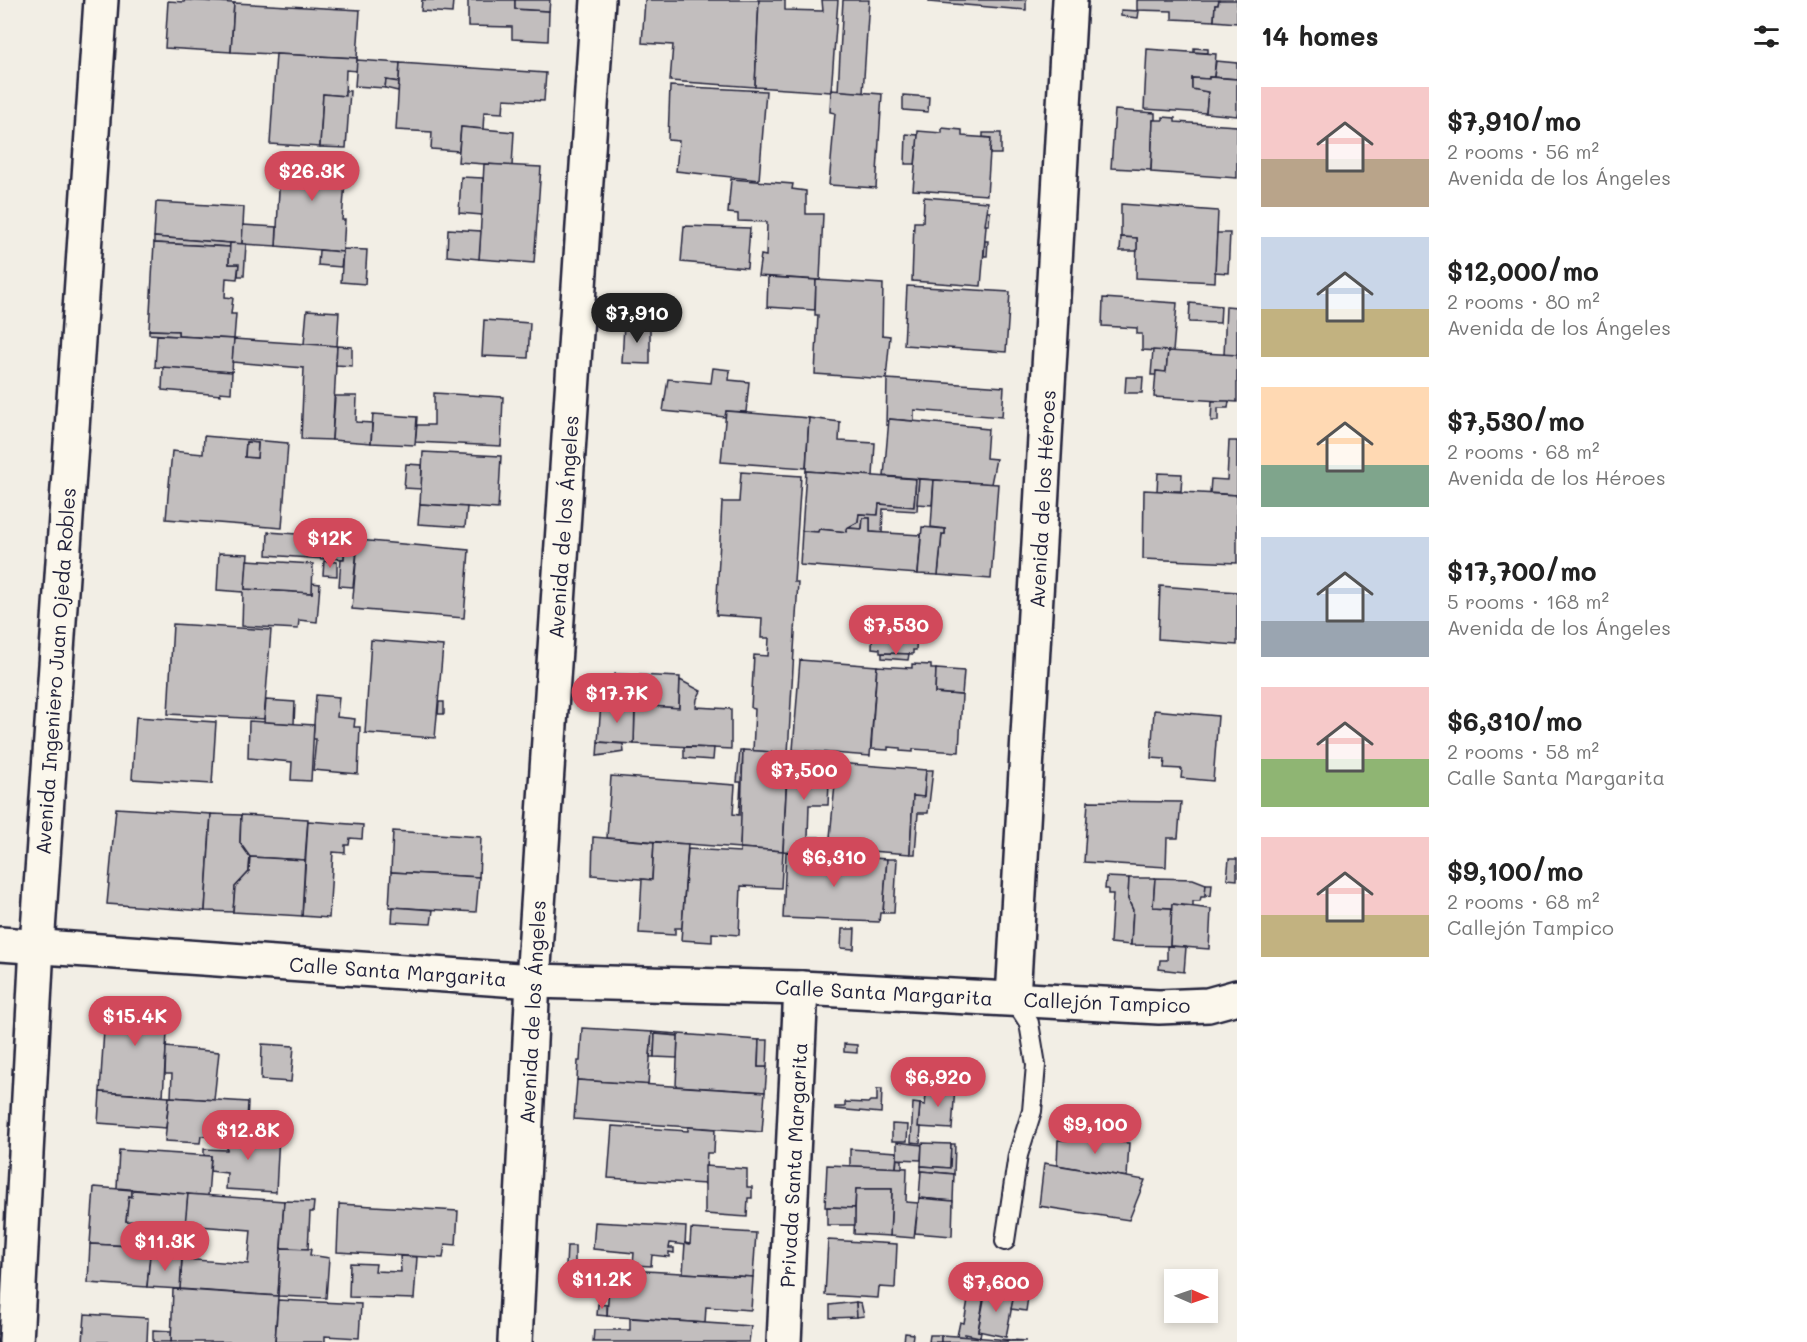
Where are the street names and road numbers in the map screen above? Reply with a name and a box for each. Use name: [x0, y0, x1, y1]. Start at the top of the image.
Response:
street label: Avenida de los Héroes: [1023, 389, 1061, 609]
street label: Avenida de los Ángeles: [542, 414, 584, 640]
street label: Avenida Ingeniero Juan Ojeda Robles: [29, 486, 81, 856]
street label: Avenida de los Ángeles: [513, 899, 551, 1125]
street label: Calle Santa Margarita: [288, 950, 508, 992]
street label: Calle Santa Margarita: [774, 973, 994, 1011]
street label: Callejón Tampico: [1023, 986, 1191, 1018]
street label: Privada Santa Margarita: [774, 1042, 812, 1288]

